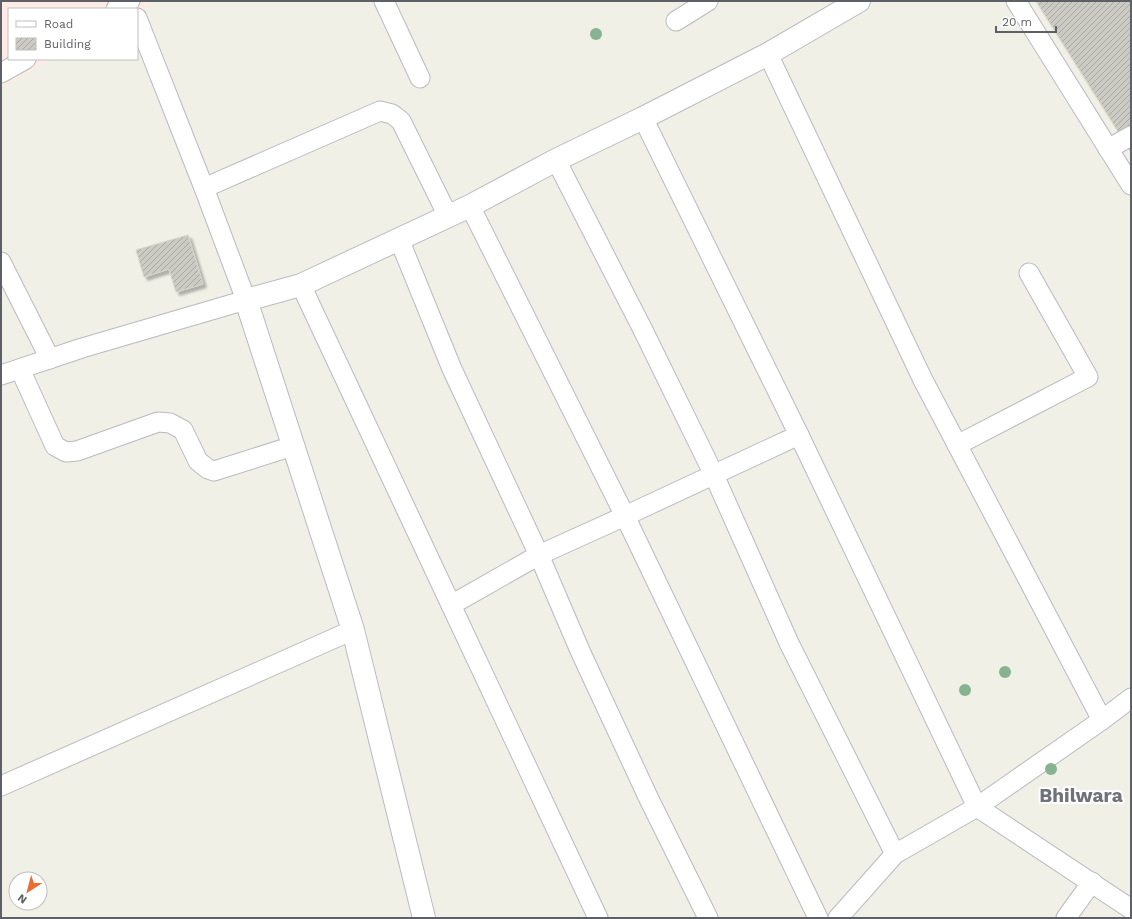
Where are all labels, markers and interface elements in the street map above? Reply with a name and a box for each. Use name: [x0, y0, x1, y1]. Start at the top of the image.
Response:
legend: [8, 8, 138, 60]
scale bar: [996, 8, 1056, 34]
text: 20 m: [1002, 15, 1032, 29]
text: Road: [44, 17, 73, 31]
text: Building: [44, 37, 91, 51]
district label: Bhilwara: [1039, 784, 1123, 807]
north arrow: [8, 871, 48, 911]
text: N: [15, 891, 30, 906]

